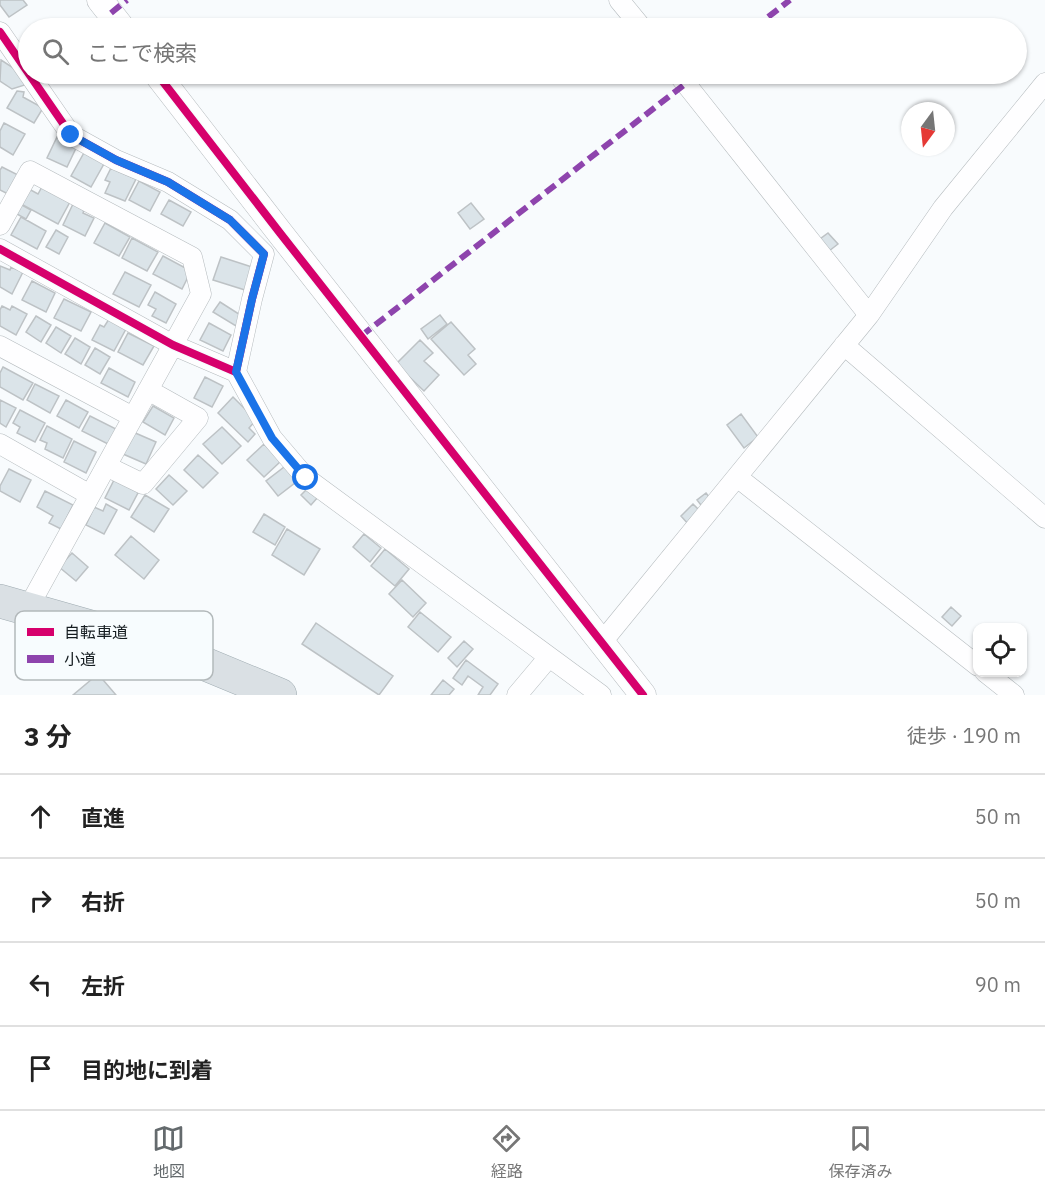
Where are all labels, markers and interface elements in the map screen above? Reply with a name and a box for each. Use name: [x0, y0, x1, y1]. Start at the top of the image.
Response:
search box: [18, 18, 1027, 84]
icon: search: [39, 35, 72, 68]
text: ここで検索: [87, 38, 197, 67]
north arrow: [901, 102, 955, 156]
route end: [57, 121, 83, 147]
route start: [292, 464, 318, 490]
legend: [15, 611, 213, 680]
text: 自転車道: [64, 622, 128, 642]
map controls: [973, 623, 1027, 677]
button: locate: [973, 623, 1027, 677]
text: 小道: [64, 649, 96, 669]
text: 3 分: [24, 719, 72, 753]
text: 徒歩 · 190 m: [907, 722, 1021, 749]
icon: ahead: [24, 800, 57, 833]
text: 直進: [81, 803, 125, 832]
text: 50 m: [975, 803, 1021, 830]
icon: right: [24, 884, 57, 917]
text: 右折: [81, 887, 125, 916]
text: 50 m: [975, 887, 1021, 914]
icon: left: [24, 968, 57, 1001]
text: 左折: [81, 971, 125, 1000]
text: 90 m: [975, 971, 1021, 998]
icon: arrive: [24, 1052, 57, 1085]
text: 目的地に到着: [81, 1055, 213, 1084]
tab: 地図: [152, 1122, 185, 1182]
tab: 経路: [490, 1122, 523, 1182]
tab: 保存済み: [828, 1122, 892, 1182]

